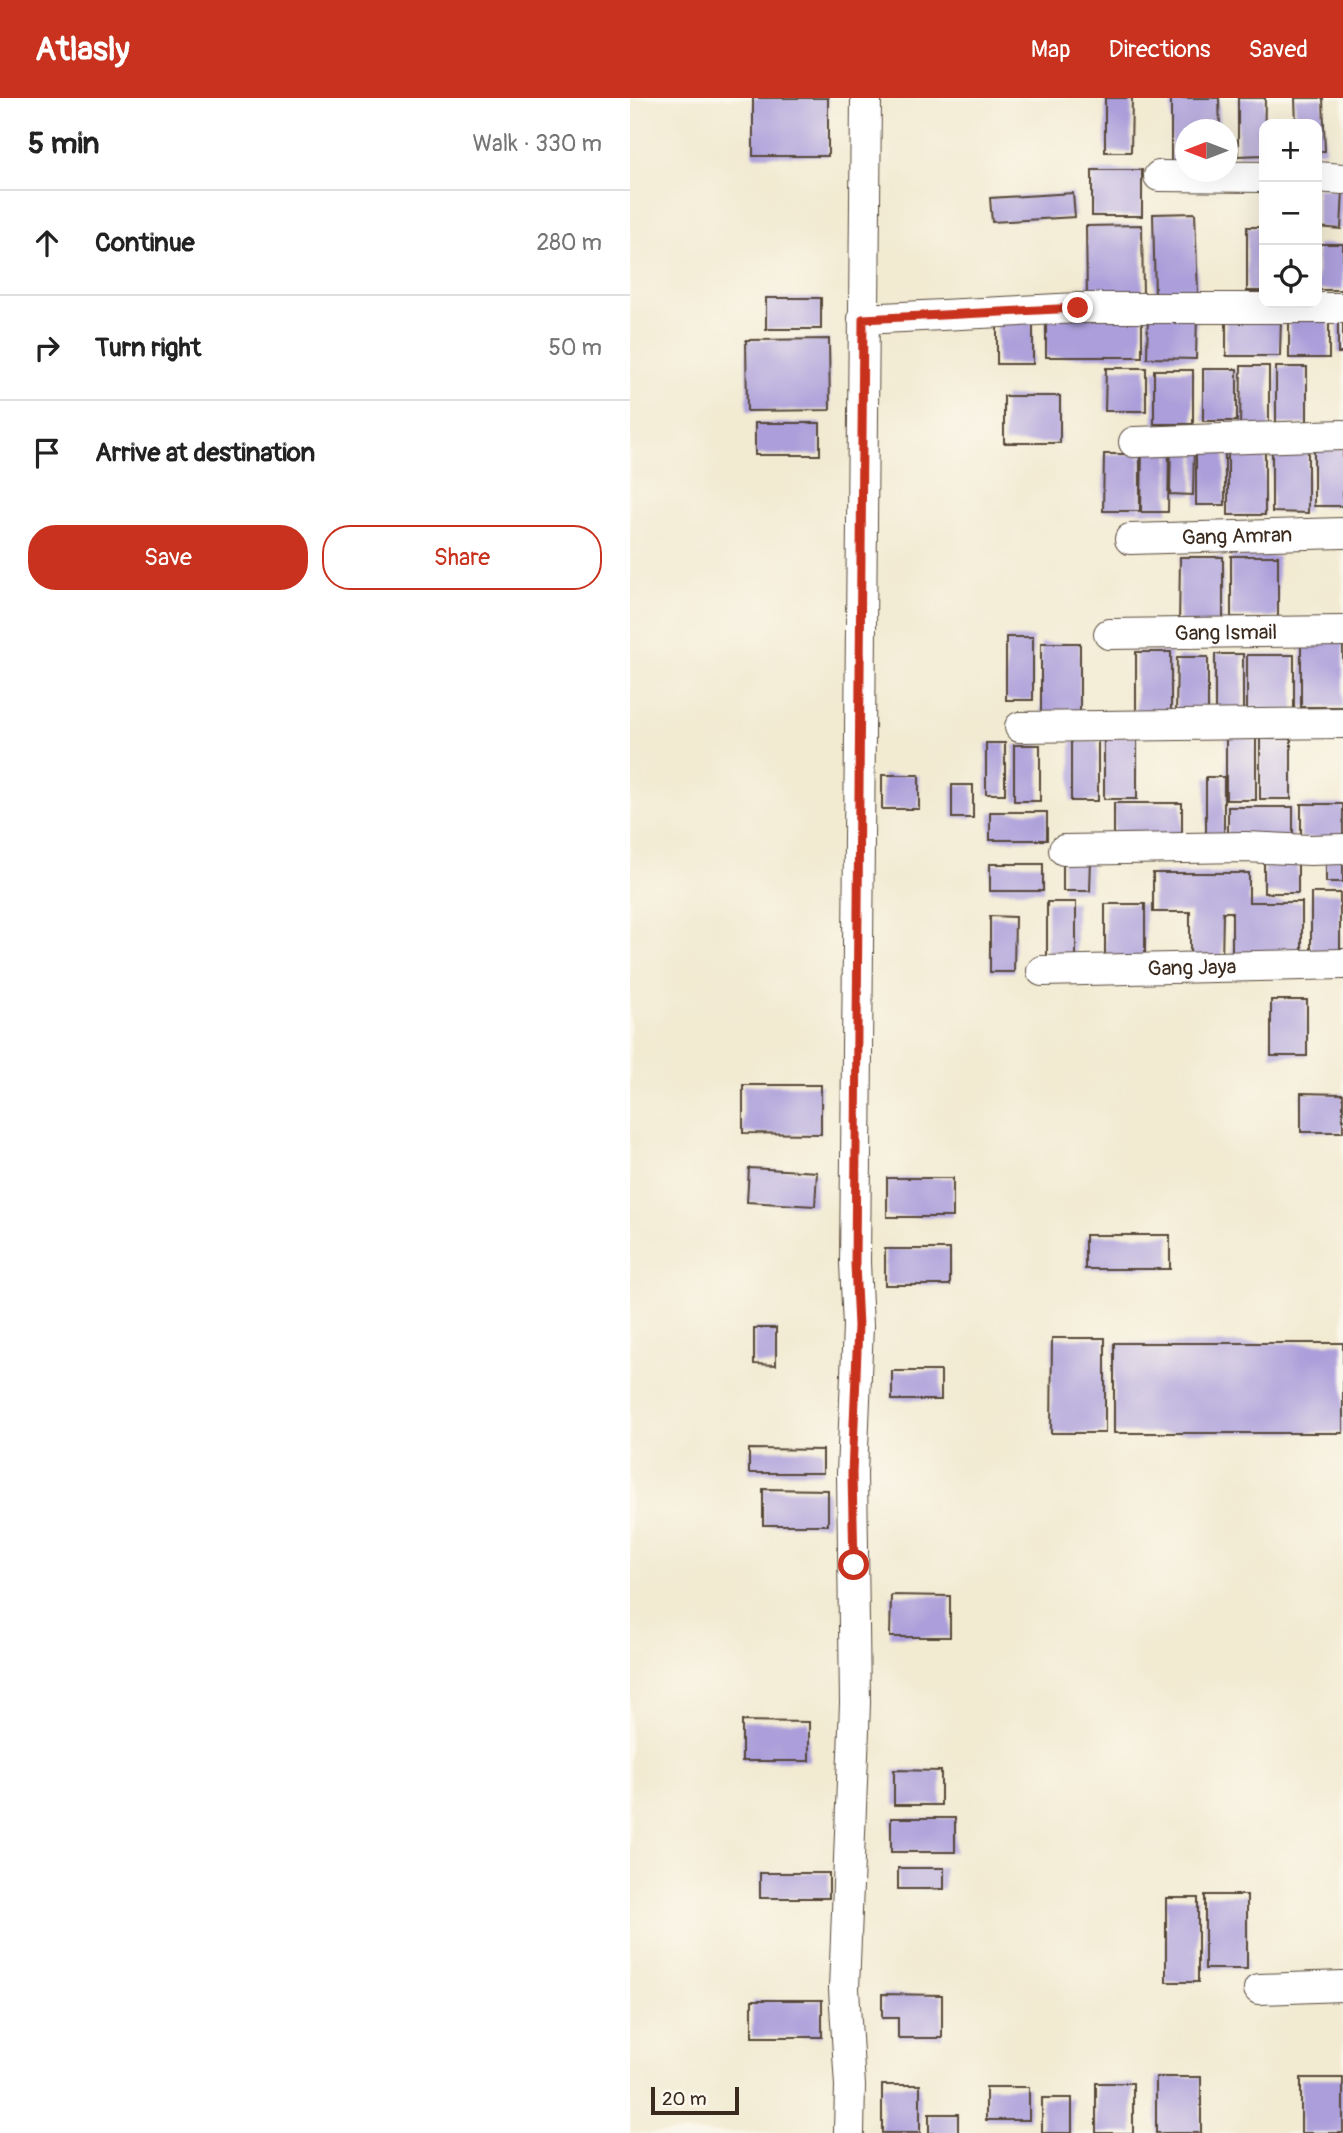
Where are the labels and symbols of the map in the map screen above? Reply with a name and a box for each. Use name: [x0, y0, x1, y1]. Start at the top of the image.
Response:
north arrow: [1175, 119, 1238, 182]
route end: [1062, 292, 1093, 323]
street label: Gang Amran: [1181, 521, 1293, 552]
street label: Gang Ismail: [1175, 619, 1277, 647]
street label: Gang Jaya: [1147, 953, 1237, 983]
route start: [838, 1549, 869, 1580]
scale bar: [651, 2084, 738, 2116]

